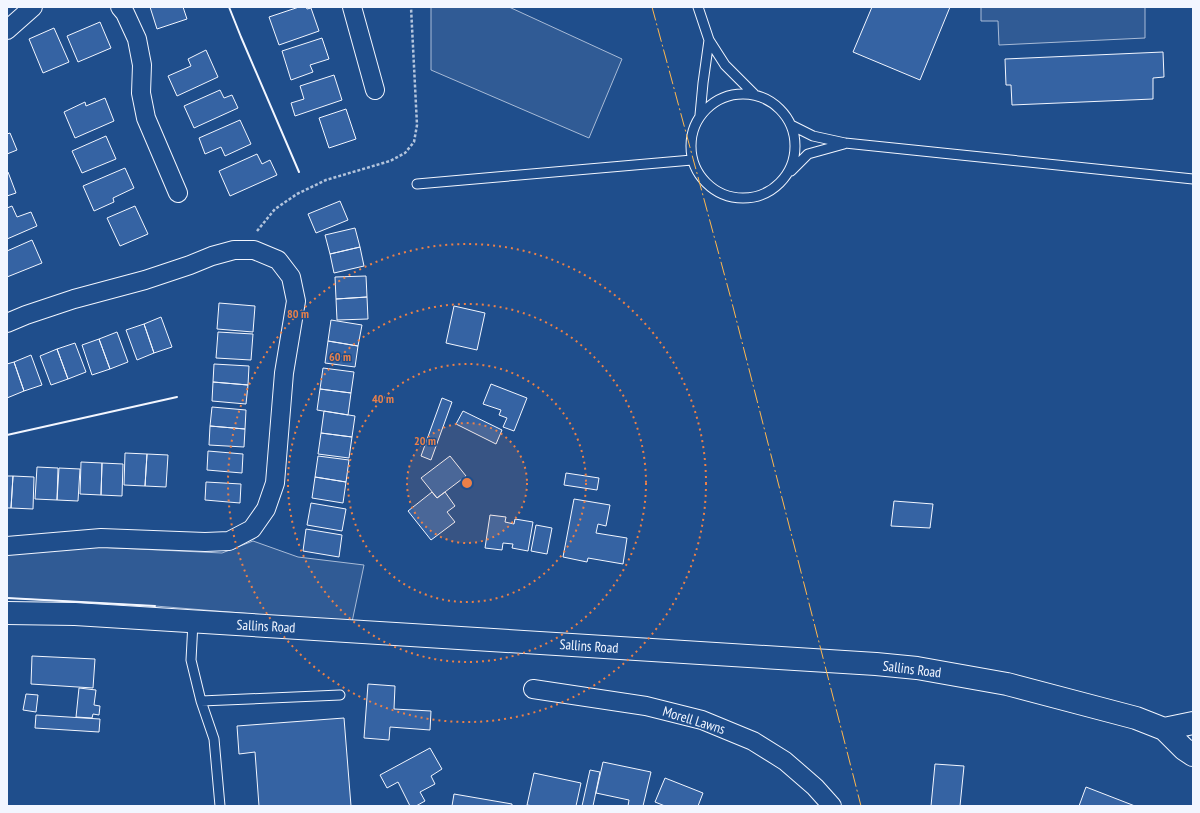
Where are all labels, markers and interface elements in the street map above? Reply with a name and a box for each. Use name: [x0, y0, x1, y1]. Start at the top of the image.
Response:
text: 80 m: [287, 306, 309, 321]
text: 60 m: [329, 349, 351, 364]
text: 40 m: [372, 391, 394, 406]
text: 20 m: [414, 433, 436, 448]
centre of rings: [460, 476, 474, 490]
street label: Sallins Road: [236, 615, 296, 637]
street label: Sallins Road: [559, 635, 619, 657]
street label: Sallins Road: [882, 656, 942, 682]
street label: Morell Lawns: [661, 702, 728, 738]

